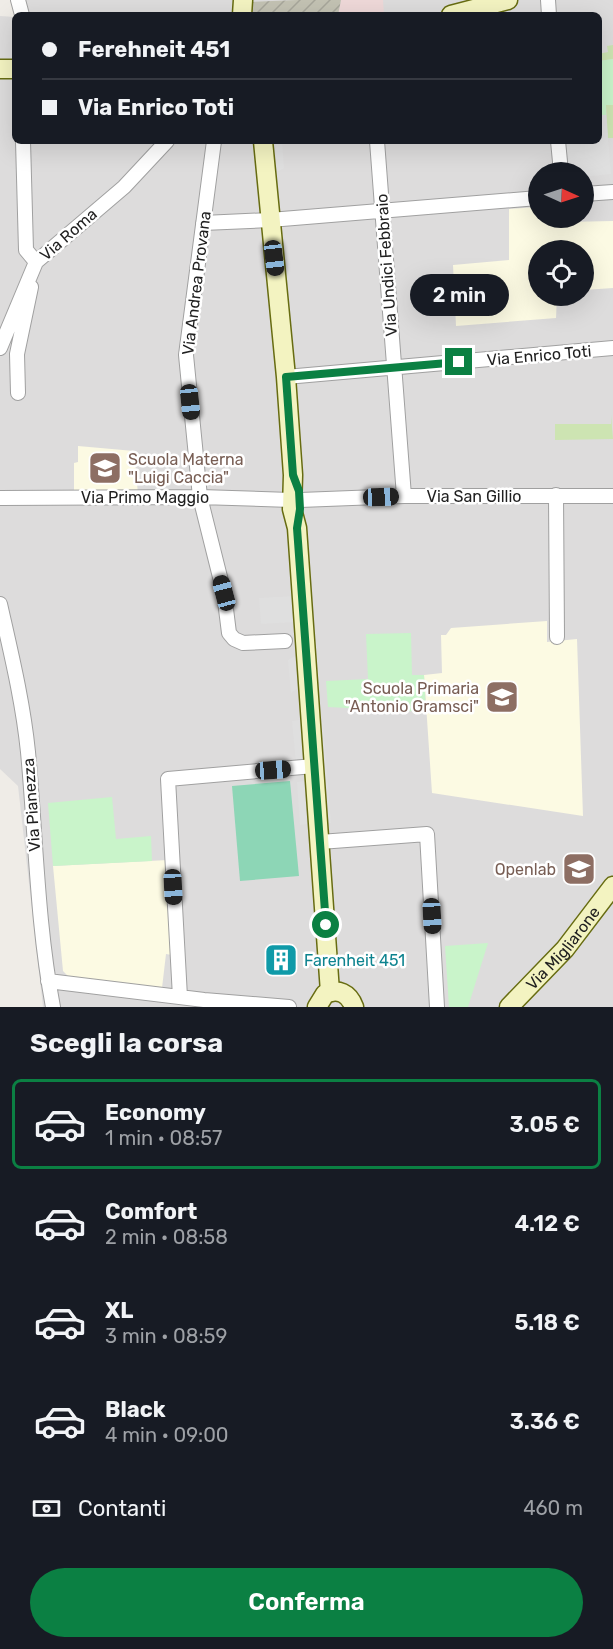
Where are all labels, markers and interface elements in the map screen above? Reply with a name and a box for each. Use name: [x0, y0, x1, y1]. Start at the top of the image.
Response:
text: Ferehneit 451: [78, 36, 230, 63]
text: Via Enrico Toti: [78, 94, 234, 121]
north arrow: [528, 162, 594, 228]
map controls: [528, 162, 594, 306]
street label: Via Undici Febbraio: [372, 193, 401, 337]
street label: Via Roma: [36, 204, 101, 264]
street label: Via Andrea Provana: [178, 210, 215, 356]
car: [263, 239, 285, 277]
button: locate: [528, 240, 594, 306]
callout: 2 min: [410, 275, 508, 317]
text: 2 min: [433, 283, 486, 307]
street label: Via Enrico Toti: [486, 341, 592, 370]
route end: [445, 348, 472, 375]
car: [179, 383, 201, 421]
school or university icon: Scuola Materna "Luigi Caccia": [87, 450, 123, 486]
place label: Scuola Materna "Luigi Caccia": [128, 450, 244, 487]
car: [363, 487, 399, 507]
street label: Via San Gillio: [426, 487, 522, 506]
street label: Via Primo Maggio: [81, 488, 209, 507]
car: [211, 573, 237, 613]
place label: Scuola Primaria "Antonio Gramsci": [345, 679, 479, 716]
school or university icon: Scuola Primaria "Antonio Gramsci": [484, 679, 520, 715]
street label: Via Pianezza: [19, 758, 44, 852]
car: [254, 760, 292, 780]
school or university icon: Openlab: [561, 851, 597, 887]
place label: Openlab: [495, 860, 556, 879]
car: [163, 869, 183, 905]
car: [422, 898, 442, 934]
street label: Via Migliarone: [522, 903, 604, 994]
route start: [312, 911, 339, 938]
building icon: Farenheit 451: [263, 942, 299, 978]
place label: Farenheit 451: [304, 951, 405, 970]
text: Scegli la corsa: [30, 1027, 223, 1059]
icon: car: [33, 1097, 87, 1151]
text: Economy: [105, 1099, 206, 1126]
text: 3.05 €: [509, 1111, 580, 1138]
text: 1 min · 08:57: [105, 1126, 222, 1150]
icon: car: [33, 1196, 87, 1250]
text: Comfort: [105, 1198, 197, 1225]
text: 4.12 €: [515, 1210, 580, 1237]
text: 2 min · 08:58: [105, 1225, 228, 1249]
icon: car: [33, 1295, 87, 1349]
text: XL: [105, 1297, 133, 1324]
text: 5.18 €: [515, 1309, 580, 1336]
text: 3 min · 08:59: [105, 1324, 227, 1348]
icon: car: [33, 1394, 87, 1448]
text: Black: [105, 1396, 166, 1423]
text: 3.36 €: [510, 1408, 580, 1435]
text: 4 min · 09:00: [105, 1423, 229, 1447]
icon: cash: [30, 1492, 63, 1525]
text: Contanti: [78, 1495, 166, 1522]
text: 460 m: [523, 1496, 583, 1520]
button: Conferma: [30, 1568, 583, 1637]

